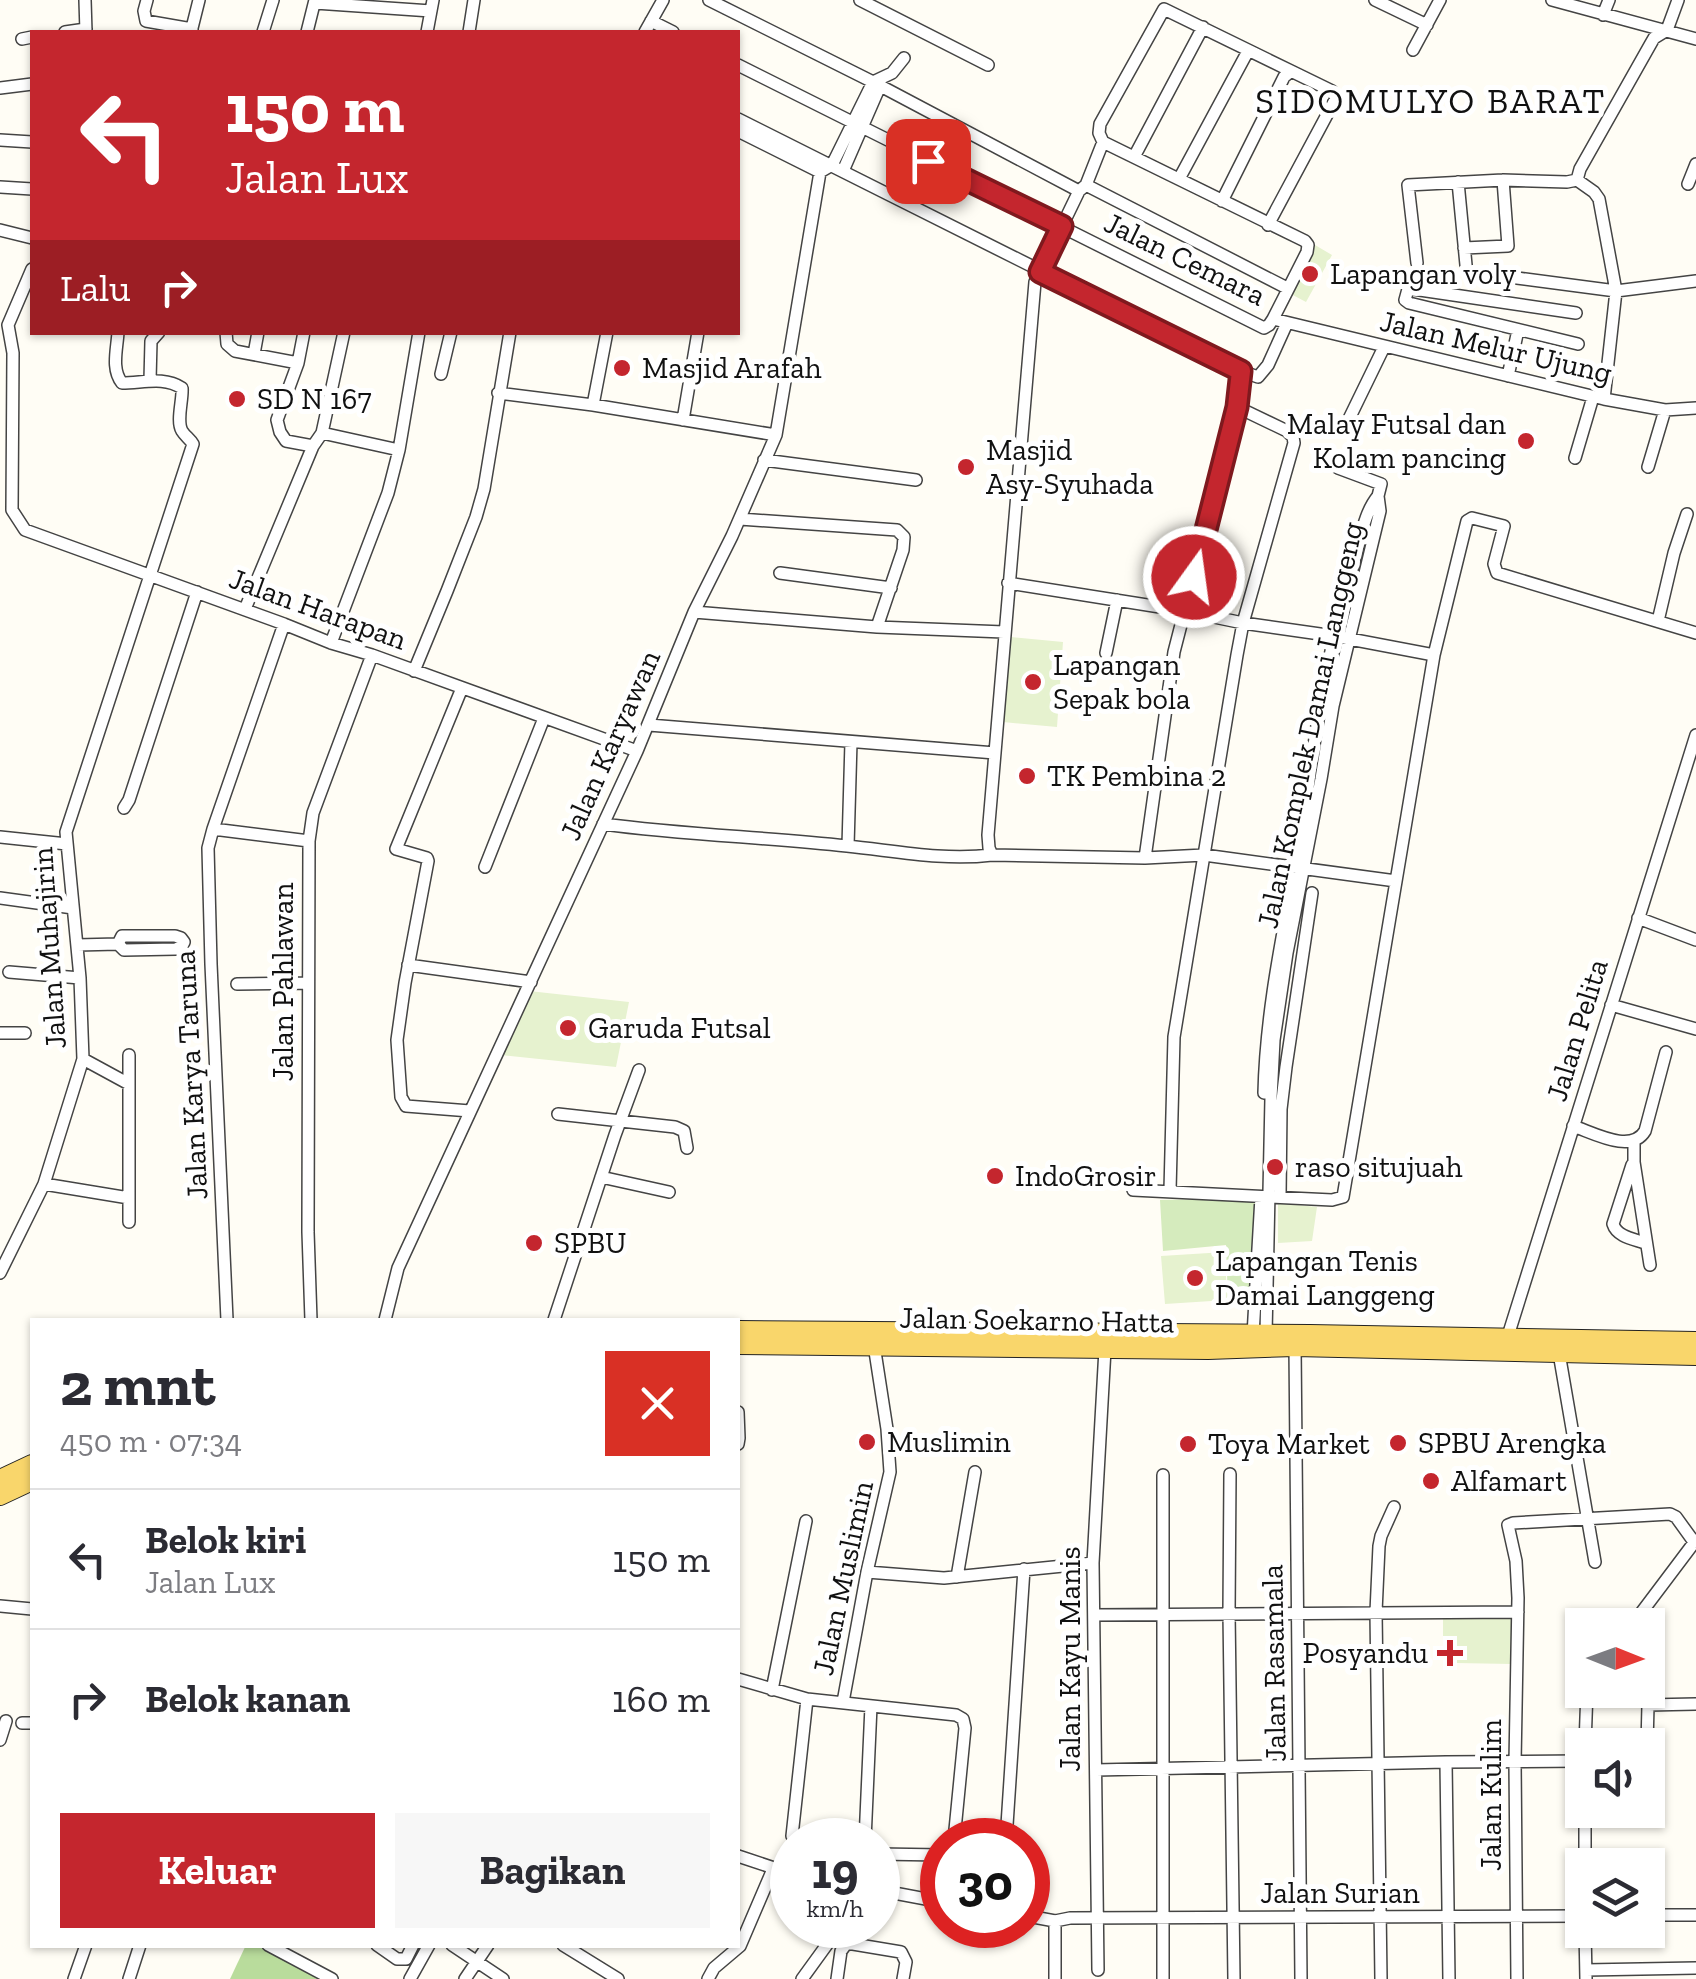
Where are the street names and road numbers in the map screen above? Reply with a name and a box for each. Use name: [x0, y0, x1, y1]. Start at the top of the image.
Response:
street label: Jalan Cemara: [1099, 205, 1271, 313]
street label: Jalan Melur Ujung: [1377, 303, 1615, 391]
street label: Jalan Komplek Damai Langgeng: [1249, 519, 1371, 931]
street label: Jalan Harapan: [224, 560, 412, 658]
street label: Jalan Karyawan: [552, 644, 668, 846]
street label: Jalan Muhajirin: [24, 846, 74, 1050]
street label: Jalan Pahlawan: [265, 883, 301, 1081]
street label: Jalan Karya Taruna: [166, 949, 216, 1201]
street label: Jalan Pelita: [1538, 955, 1616, 1105]
street label: Jalan Soekarno Hatta: [899, 1300, 1175, 1340]
street label: Jalan Muslimin: [805, 1478, 881, 1678]
street label: Jalan Kayu Manis: [1052, 1546, 1088, 1772]
street label: Jalan Rasamala: [1254, 1564, 1294, 1762]
street label: Jalan Kulim: [1473, 1719, 1509, 1871]
street label: Jalan Surian: [1260, 1875, 1420, 1911]

